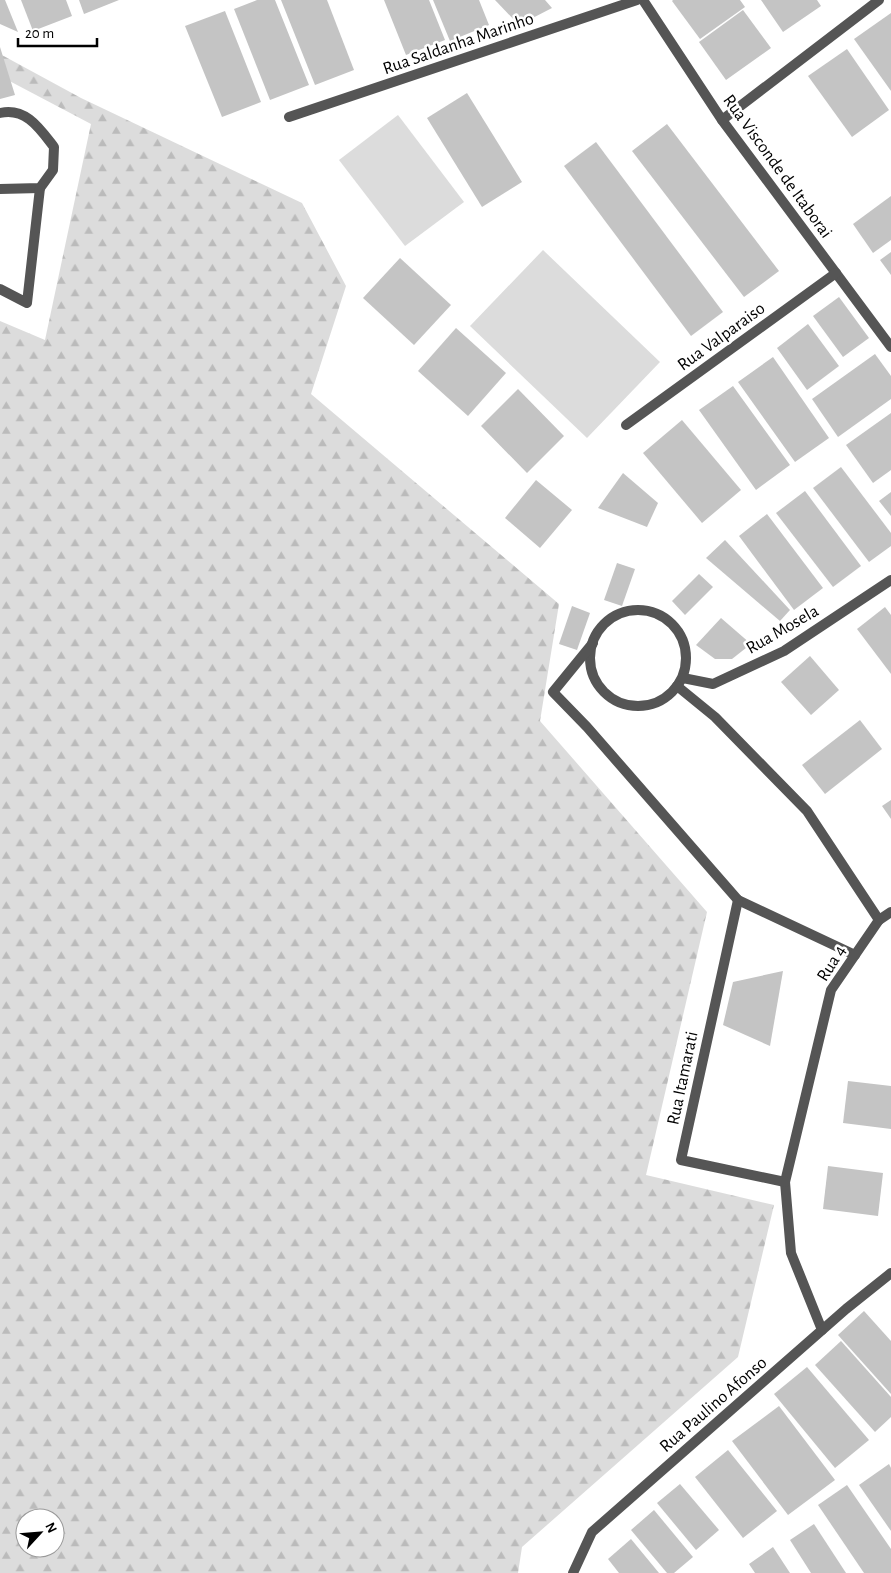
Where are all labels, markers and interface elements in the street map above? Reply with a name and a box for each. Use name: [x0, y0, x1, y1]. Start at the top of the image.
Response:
street label: Rua Saldanha Marinho: [381, 10, 536, 78]
scale bar: [18, 15, 96, 47]
text: 20 m: [25, 26, 54, 41]
street label: Rua Visconde de Itaborai: [719, 92, 835, 242]
street label: Rua Valparaiso: [675, 299, 769, 374]
street label: Rua Mosela: [743, 602, 822, 658]
street label: Rua 4: [814, 942, 850, 985]
street label: Rua Itamarati: [664, 1030, 702, 1127]
street label: Rua Paulino Afonso: [657, 1353, 771, 1456]
north arrow: [15, 1508, 65, 1558]
text: N: [42, 1520, 59, 1535]

